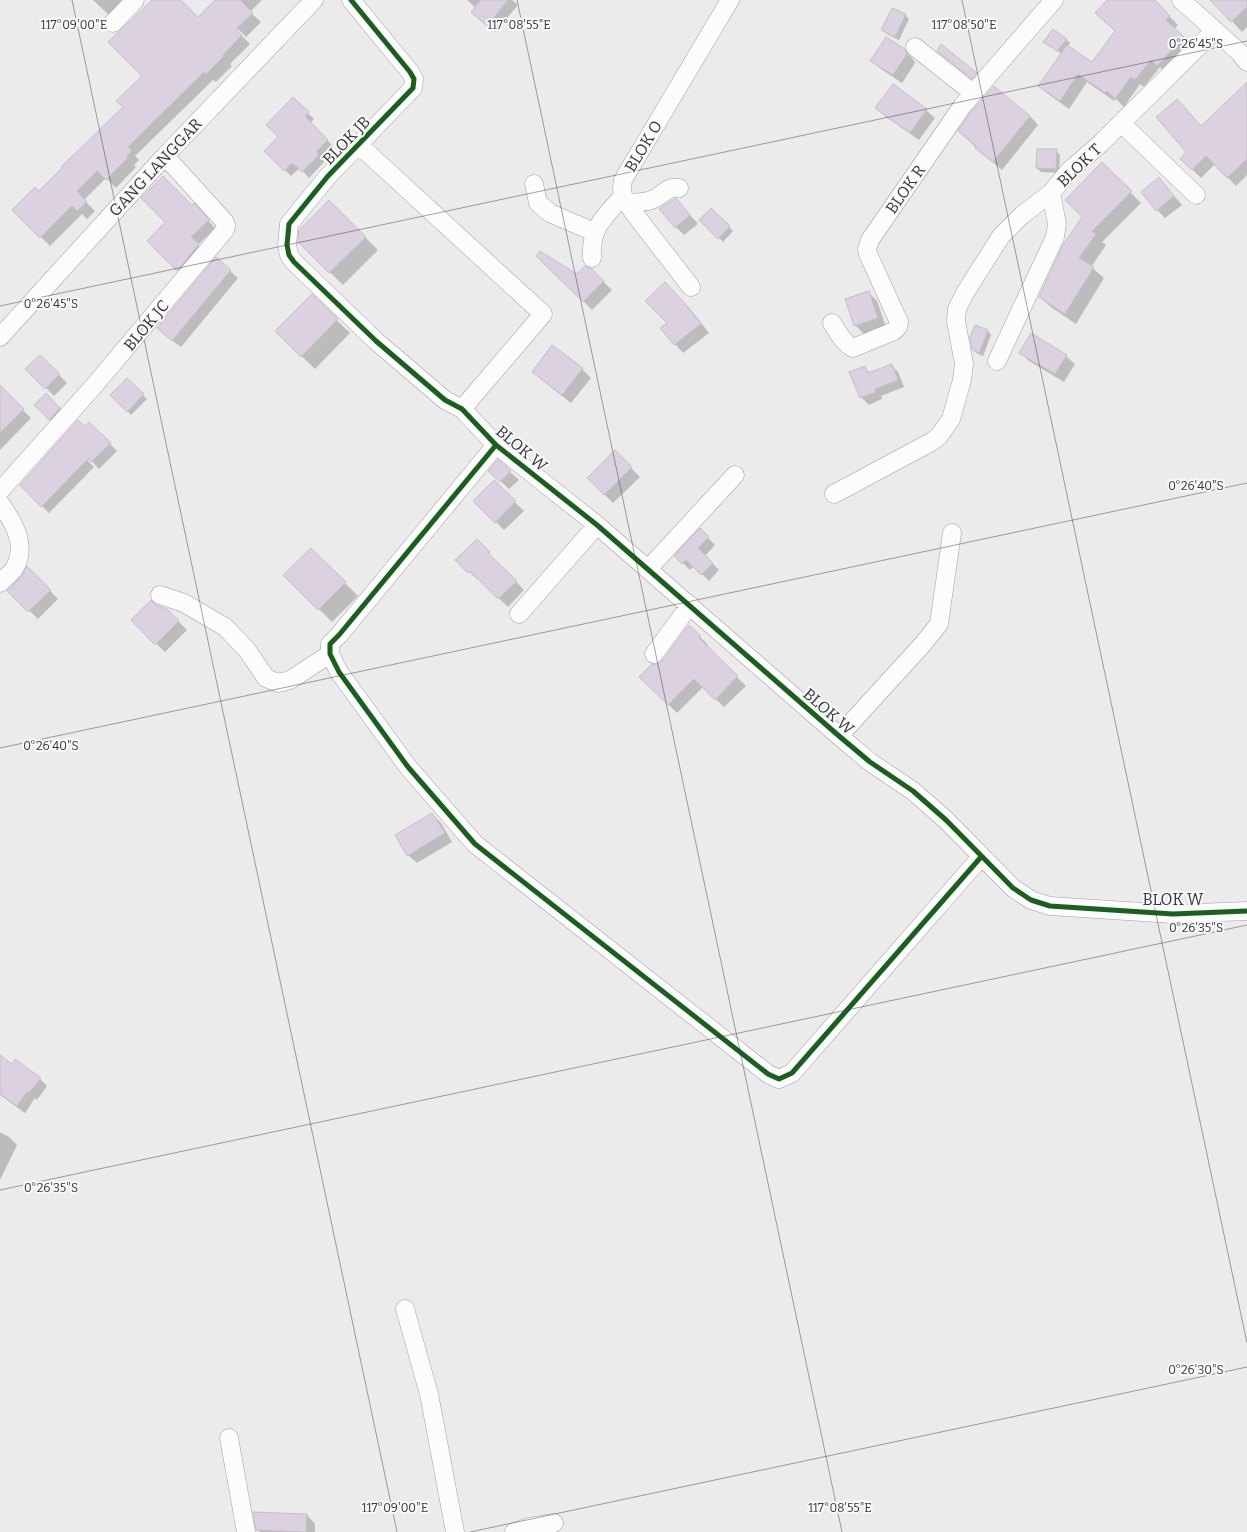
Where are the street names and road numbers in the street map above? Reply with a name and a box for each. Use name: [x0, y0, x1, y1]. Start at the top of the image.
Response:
street label: BLOK JB: [319, 112, 374, 169]
street label: GANG LANGGAR: [105, 114, 206, 220]
street label: BLOK O: [621, 117, 666, 175]
street label: BLOK T: [1053, 140, 1105, 191]
street label: BLOK R: [882, 161, 929, 217]
street label: BLOK JC: [120, 296, 173, 354]
street label: BLOK W: [492, 422, 552, 476]
street label: BLOK W: [799, 684, 858, 739]
street label: BLOK W: [1143, 890, 1204, 909]

